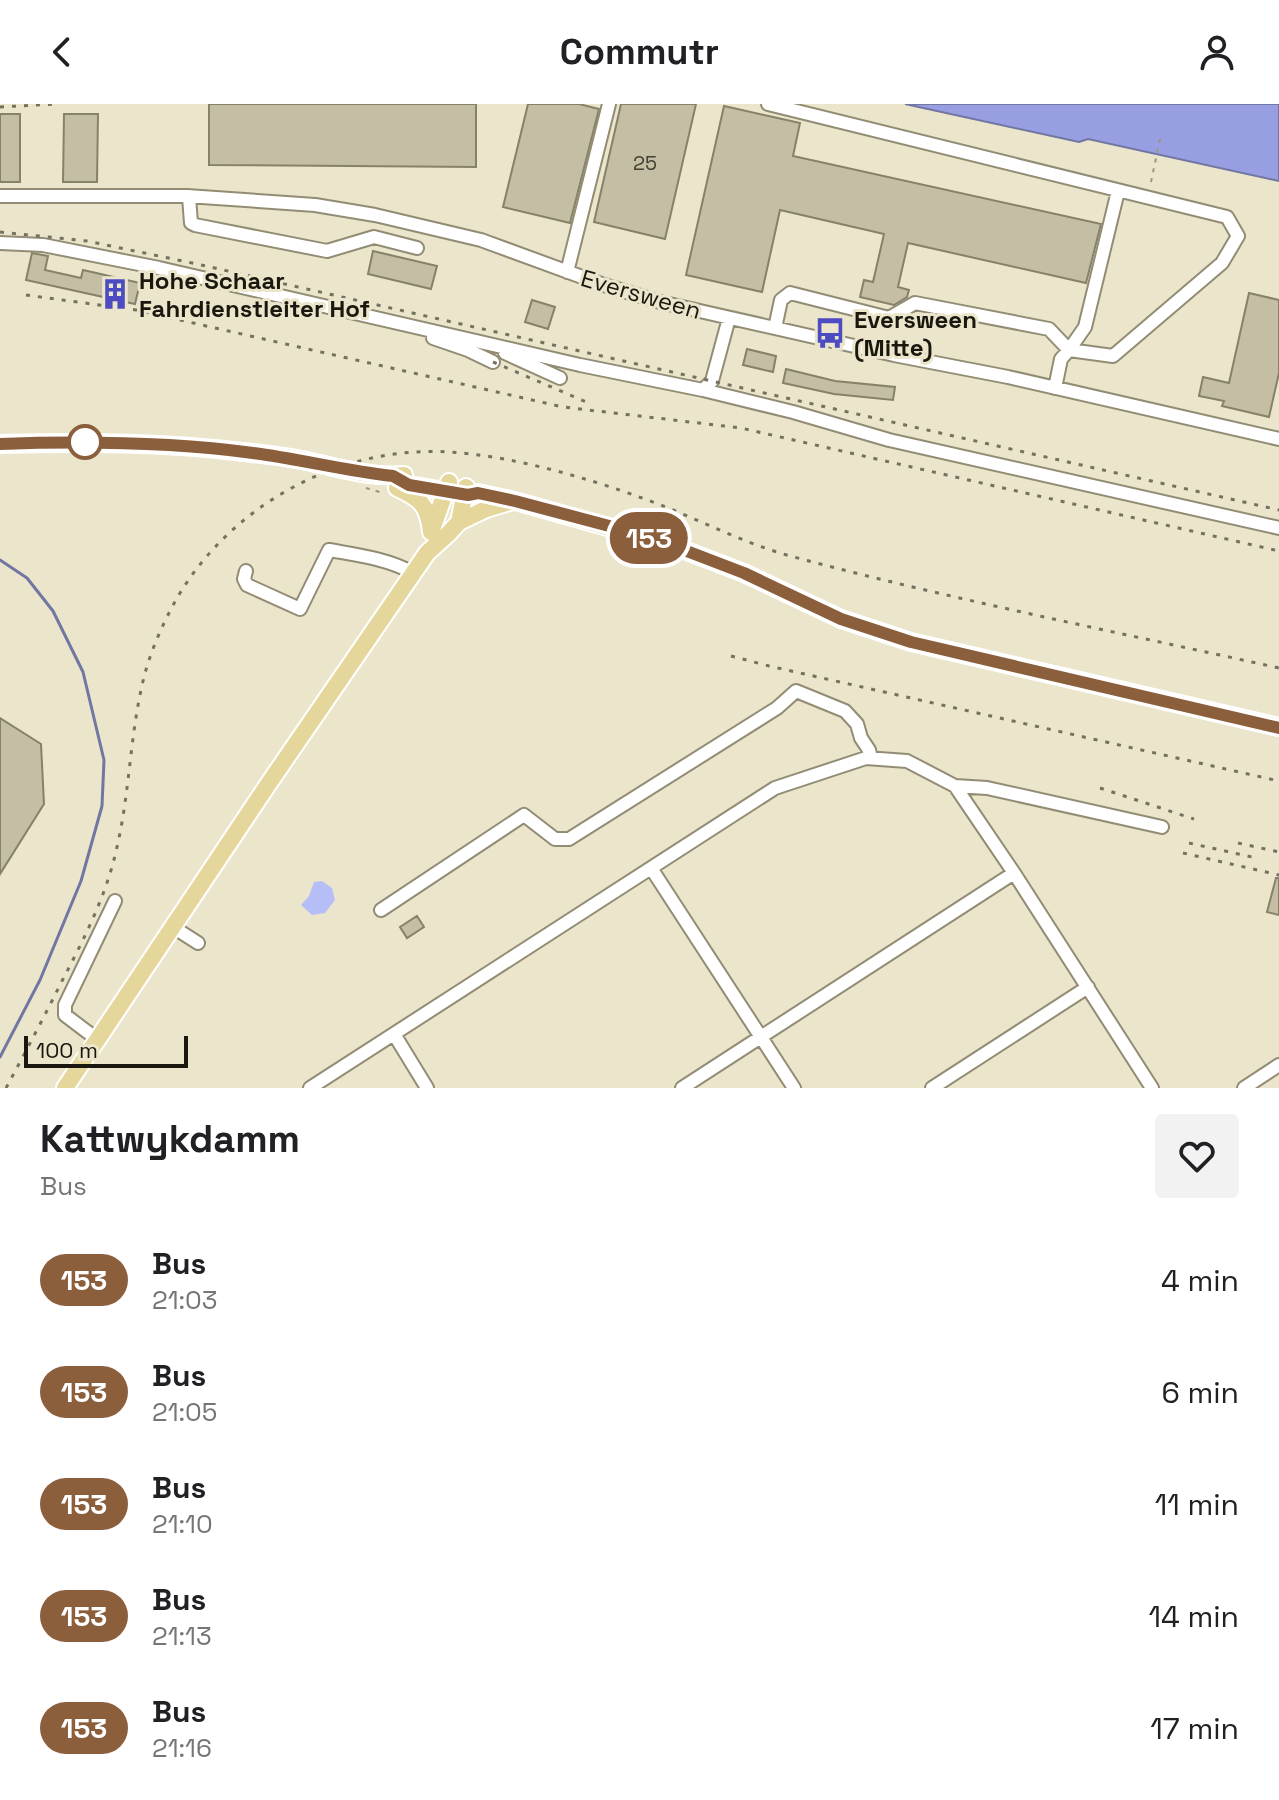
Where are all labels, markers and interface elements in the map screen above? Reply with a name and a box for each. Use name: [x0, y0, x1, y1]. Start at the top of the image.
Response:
text: Commutr: [560, 29, 719, 75]
icon: back: [40, 30, 84, 74]
icon: person: [1195, 30, 1239, 74]
house number: 25: [633, 150, 657, 176]
street label: Eversween: [577, 262, 705, 326]
place label: Hohe Schaar Fahrdienstleiter Hof: [139, 265, 370, 324]
building icon: Hohe Schaar Fahrdienstleiter Hof: [98, 277, 132, 311]
place label: Eversween (Mitte): [854, 304, 977, 363]
bus stop icon: Eversween (Mitte): [813, 316, 847, 350]
unlabelled marker: [68, 425, 102, 459]
line badge: 153: [603, 512, 695, 564]
text: 153: [626, 520, 672, 556]
scale bar: [24, 1032, 188, 1068]
text: 100 m: [36, 1036, 98, 1064]
button: heart: [1155, 1114, 1239, 1198]
text: Kattwykdamm: [40, 1115, 300, 1163]
text: Bus: [40, 1169, 87, 1203]
text: Bus: [152, 1244, 206, 1283]
text: 4 min: [1161, 1261, 1239, 1300]
text: 153: [61, 1262, 107, 1298]
text: 21:03: [152, 1283, 218, 1317]
text: Bus: [152, 1356, 206, 1395]
text: 6 min: [1161, 1373, 1239, 1412]
text: 153: [61, 1374, 107, 1410]
text: 21:05: [152, 1395, 217, 1429]
text: Bus: [152, 1468, 206, 1507]
text: 11 min: [1155, 1485, 1239, 1524]
text: 153: [61, 1486, 107, 1522]
text: 21:10: [152, 1507, 213, 1541]
text: Bus: [152, 1580, 206, 1619]
text: 14 min: [1148, 1597, 1239, 1636]
text: 153: [61, 1598, 107, 1634]
text: 21:13: [152, 1619, 212, 1653]
text: Bus: [152, 1692, 206, 1731]
text: 17 min: [1150, 1709, 1239, 1748]
text: 153: [61, 1710, 107, 1746]
text: 21:16: [152, 1731, 212, 1765]

